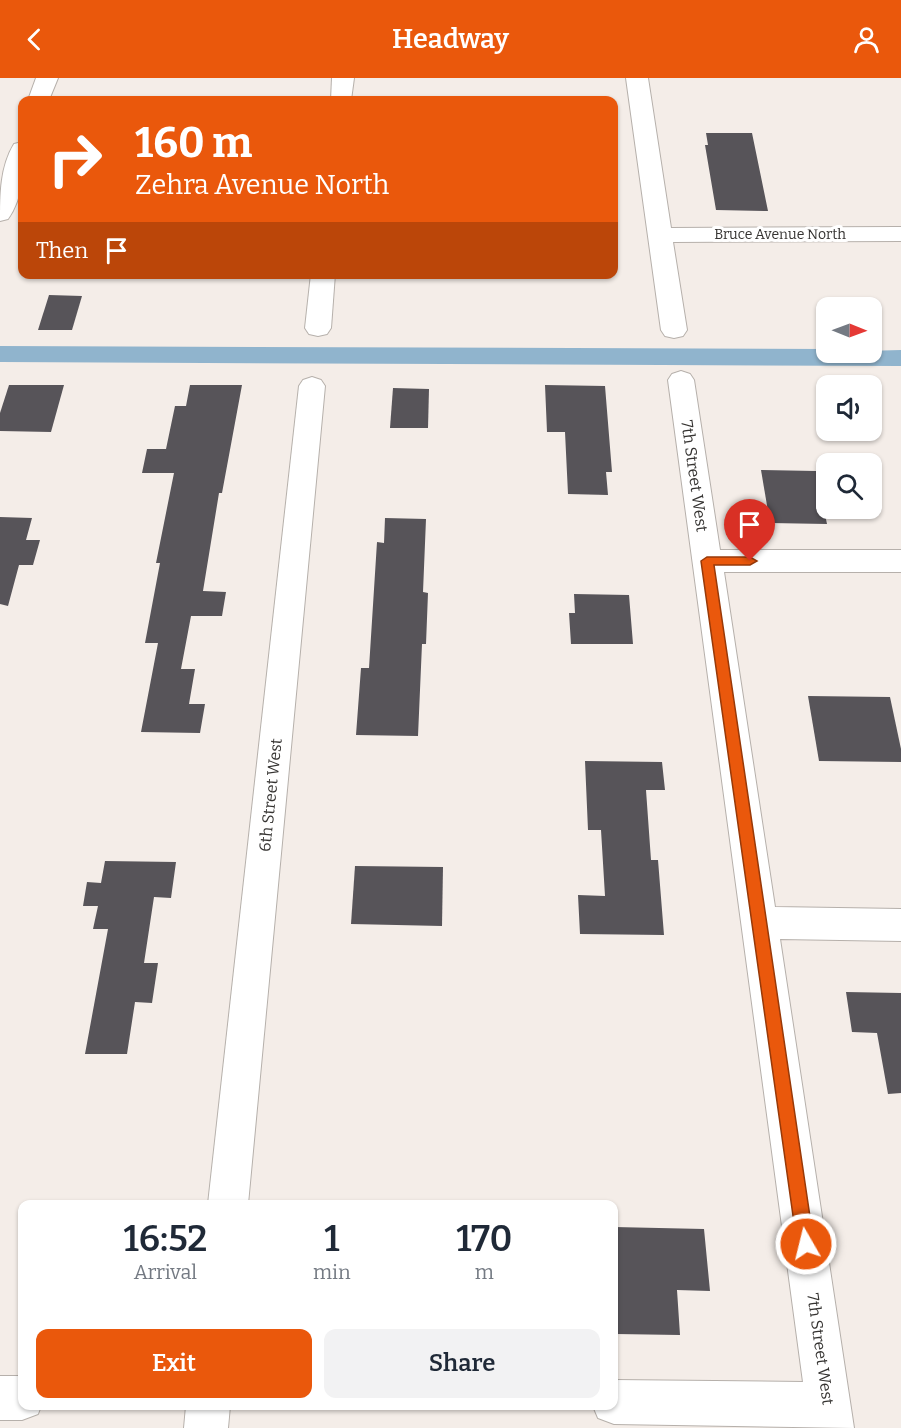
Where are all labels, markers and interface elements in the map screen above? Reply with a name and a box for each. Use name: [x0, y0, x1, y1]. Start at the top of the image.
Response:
icon: back: [18, 23, 51, 56]
text: Headway: [392, 23, 509, 55]
icon: person: [850, 23, 883, 56]
text: 160 m: [135, 118, 252, 168]
icon: right: [36, 120, 114, 198]
text: Zehra Avenue North: [135, 169, 389, 201]
street label: Bruce Avenue North: [714, 226, 846, 243]
icon: arrive: [100, 234, 133, 267]
text: Then: [36, 237, 88, 264]
north arrow: [816, 297, 882, 363]
map controls: [816, 297, 882, 519]
button: sound: [816, 375, 882, 441]
street label: 7th Street West: [677, 419, 712, 533]
button: search: [816, 453, 882, 519]
pin: [724, 499, 775, 561]
icon: arrive: [733, 508, 766, 541]
street label: 6th Street West: [255, 737, 286, 853]
position arrow: [774, 1212, 838, 1276]
text: 16:52: [124, 1217, 207, 1261]
text: 1: [324, 1217, 339, 1261]
text: 170: [456, 1217, 512, 1261]
text: Arrival: [134, 1260, 197, 1284]
text: min: [313, 1260, 351, 1284]
text: m: [475, 1260, 494, 1284]
street label: 7th Street West: [803, 1292, 838, 1406]
button: Exit: [36, 1329, 312, 1398]
button: Share: [324, 1329, 600, 1398]

